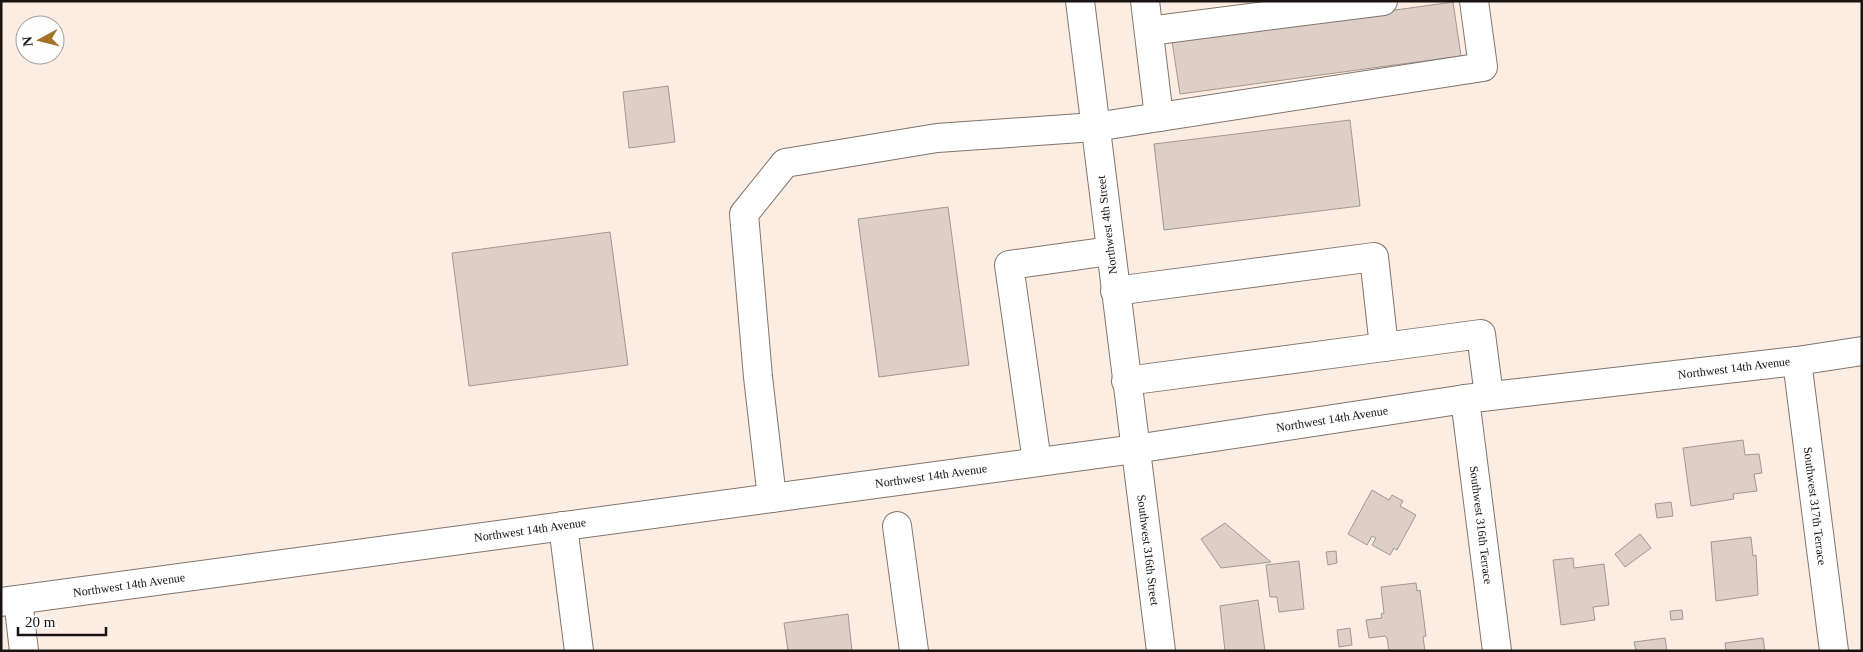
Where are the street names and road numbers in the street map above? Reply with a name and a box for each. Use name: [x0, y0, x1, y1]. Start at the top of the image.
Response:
street label: Northwest 4th Street: [1094, 174, 1120, 275]
street label: Northwest 14th Avenue: [1677, 354, 1791, 382]
street label: Northwest 14th Avenue: [1275, 403, 1389, 435]
street label: Southwest 317th Terrace: [1801, 446, 1829, 566]
street label: Northwest 14th Avenue: [874, 461, 988, 491]
street label: Southwest 316th Terrace: [1467, 465, 1495, 585]
street label: Southwest 316th Street: [1134, 494, 1162, 607]
street label: Northwest 14th Avenue: [473, 515, 587, 545]
street label: Northwest 14th Avenue: [72, 570, 186, 600]

